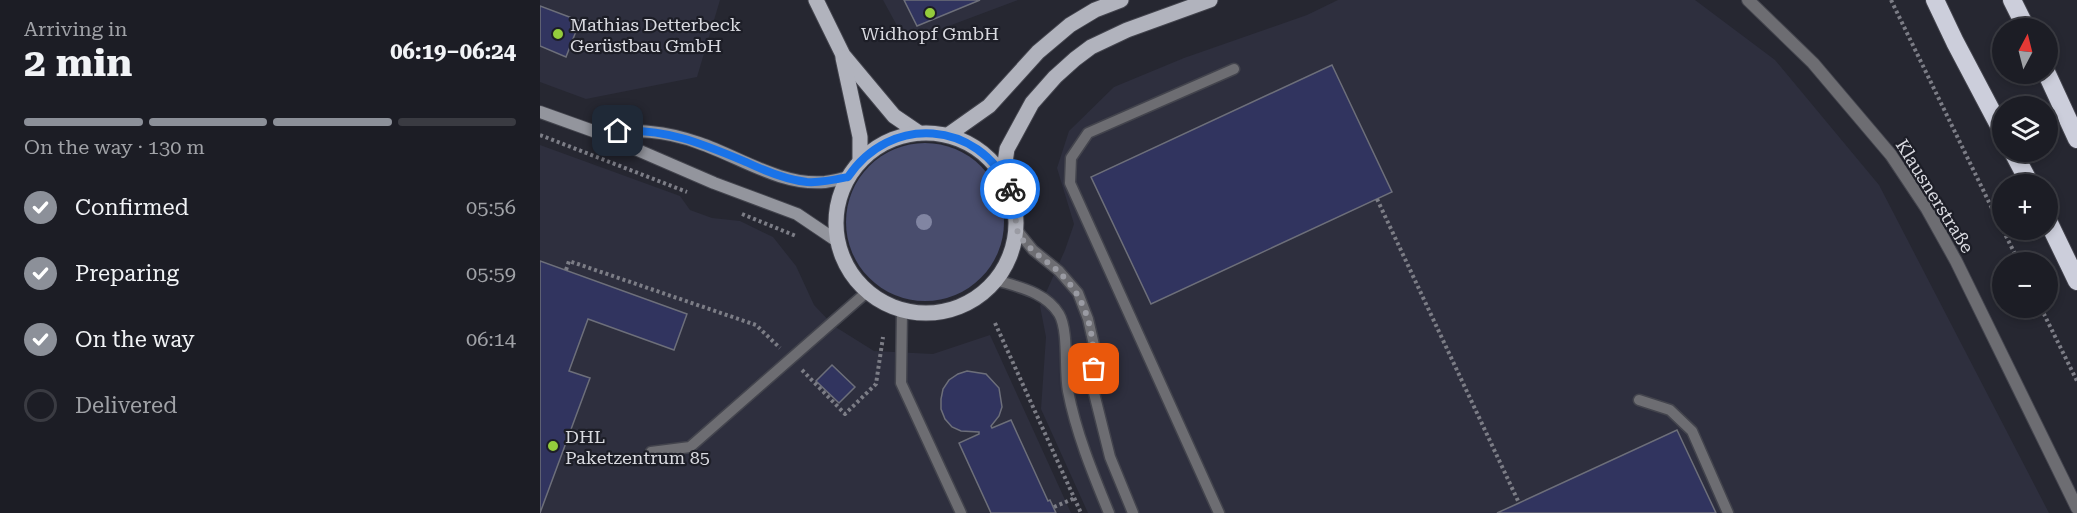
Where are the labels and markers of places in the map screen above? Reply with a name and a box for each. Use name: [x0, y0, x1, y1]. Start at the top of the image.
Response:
marker: Widhopf GmbH: [923, 6, 937, 20]
place label: Mathias Detterbeck Gerüstbau GmbH: [570, 14, 741, 56]
place label: Widhopf GmbH: [861, 23, 999, 44]
marker: Mathias Detterbeck Gerüstbau GmbH: [551, 27, 565, 41]
pin: [592, 105, 643, 156]
pin: [1068, 343, 1119, 394]
place label: DHL Paketzentrum 85: [565, 426, 710, 468]
marker: DHL Paketzentrum 85: [546, 439, 560, 453]

